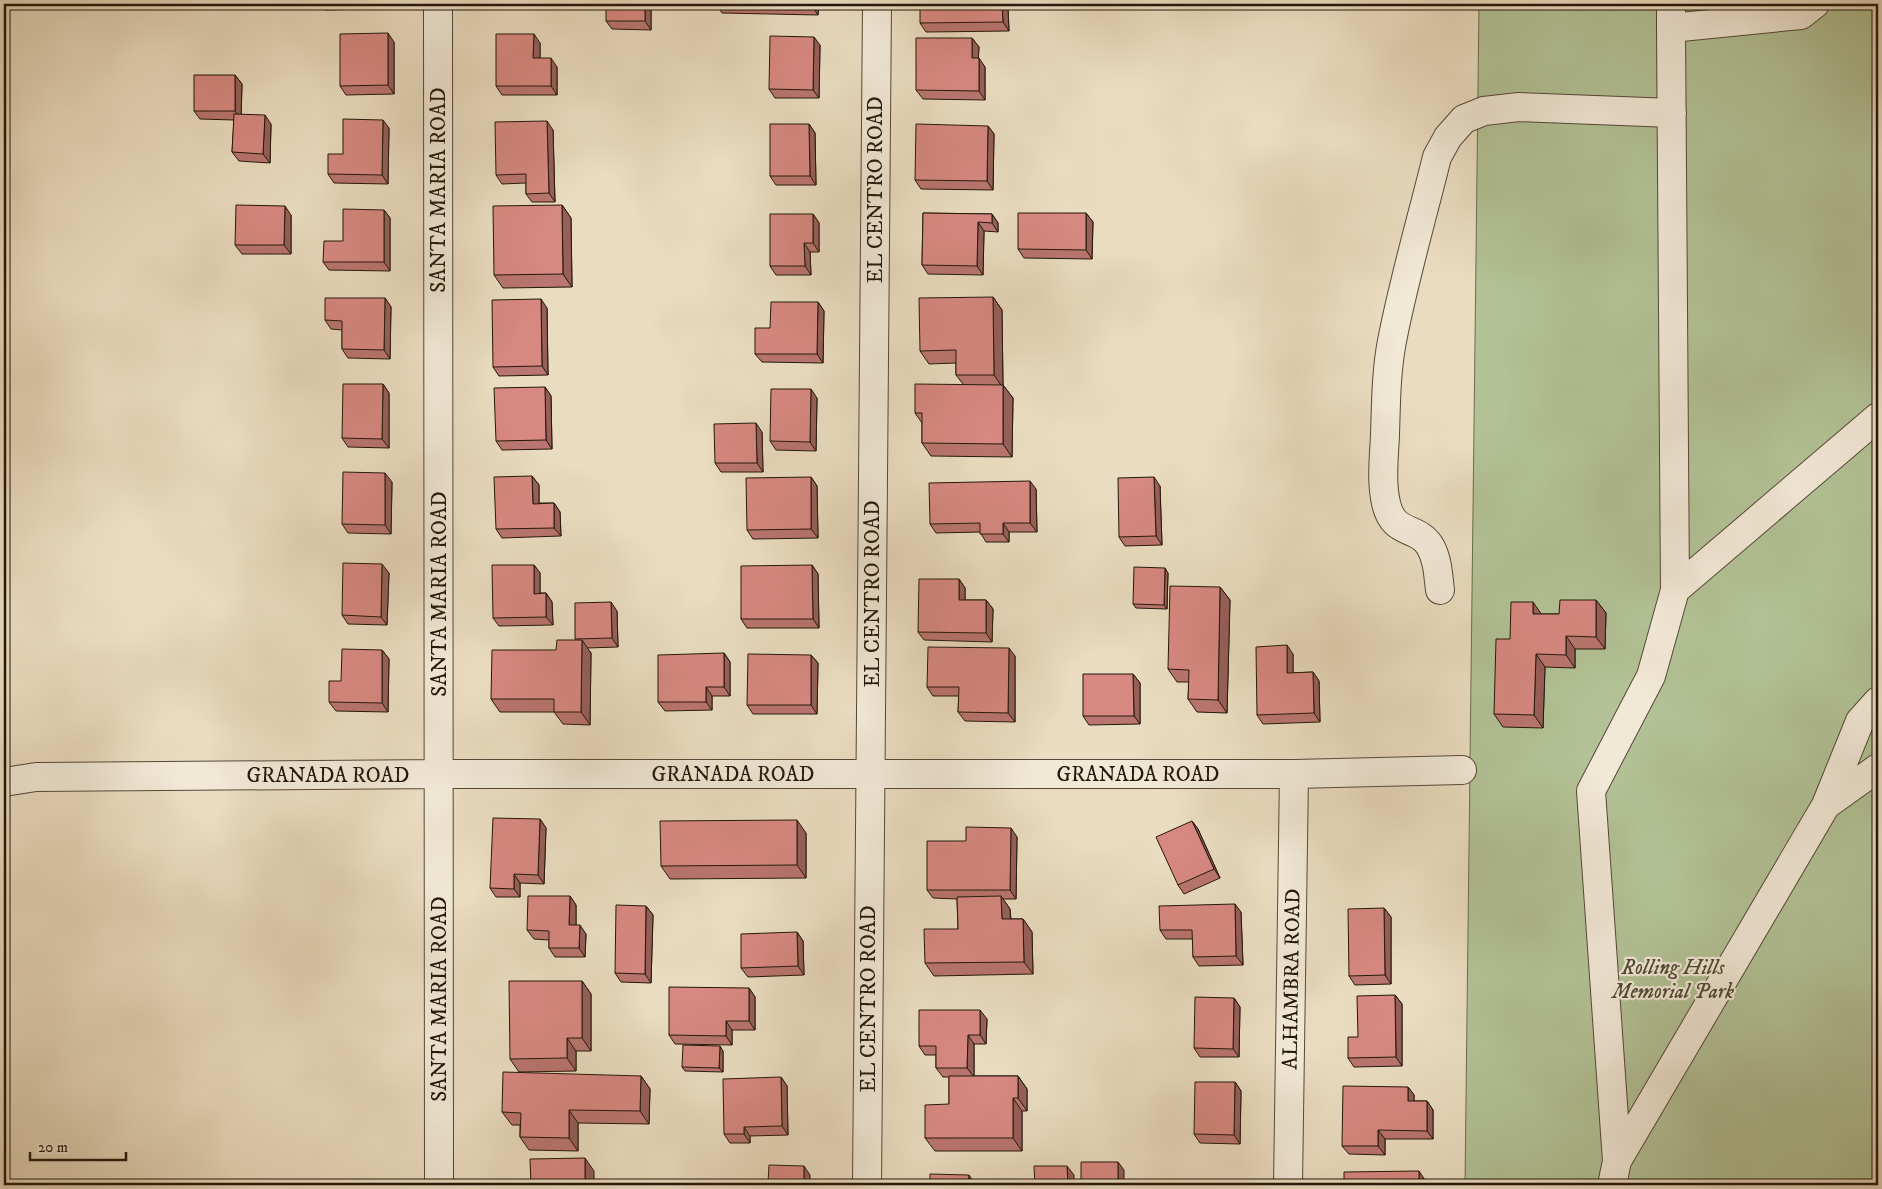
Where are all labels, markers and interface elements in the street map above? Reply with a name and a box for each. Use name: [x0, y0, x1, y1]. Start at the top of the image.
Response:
street label: SANTA MARIA ROAD: [426, 87, 452, 293]
street label: EL CENTRO ROAD: [863, 96, 889, 284]
street label: SANTA MARIA ROAD: [427, 491, 453, 697]
street label: EL CENTRO ROAD: [860, 500, 886, 688]
street label: GRANADA ROAD: [652, 762, 814, 788]
street label: GRANADA ROAD: [1057, 762, 1219, 788]
street label: GRANADA ROAD: [247, 763, 409, 789]
street label: ALHAMBRA ROAD: [1277, 888, 1307, 1070]
street label: SANTA MARIA ROAD: [427, 896, 453, 1102]
street label: EL CENTRO ROAD: [856, 905, 882, 1093]
park label: Rolling Hills Memorial Park: [1610, 955, 1734, 1005]
scale bar: [30, 1129, 126, 1161]
text: 20 m: [38, 1138, 68, 1157]

